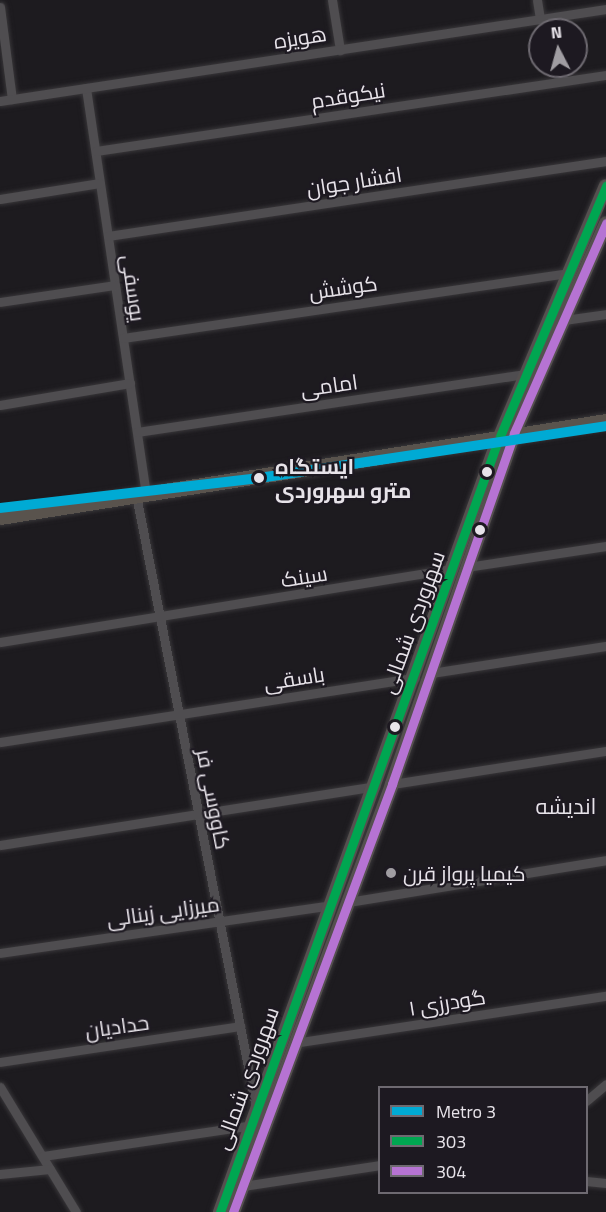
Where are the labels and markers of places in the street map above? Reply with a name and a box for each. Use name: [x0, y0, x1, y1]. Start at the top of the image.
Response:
place label: ایستگاه مترو سهروردی: [275, 453, 411, 503]
unlabelled marker: [481, 466, 493, 478]
marker: ایستگاه مترو سهروردی: [248, 467, 270, 489]
unlabelled marker: [474, 524, 486, 536]
unlabelled marker: [389, 721, 401, 733]
place label: کیمیا پرواز قرن: [403, 860, 526, 886]
marker: کیمیا پرواز قرن: [384, 866, 398, 880]

